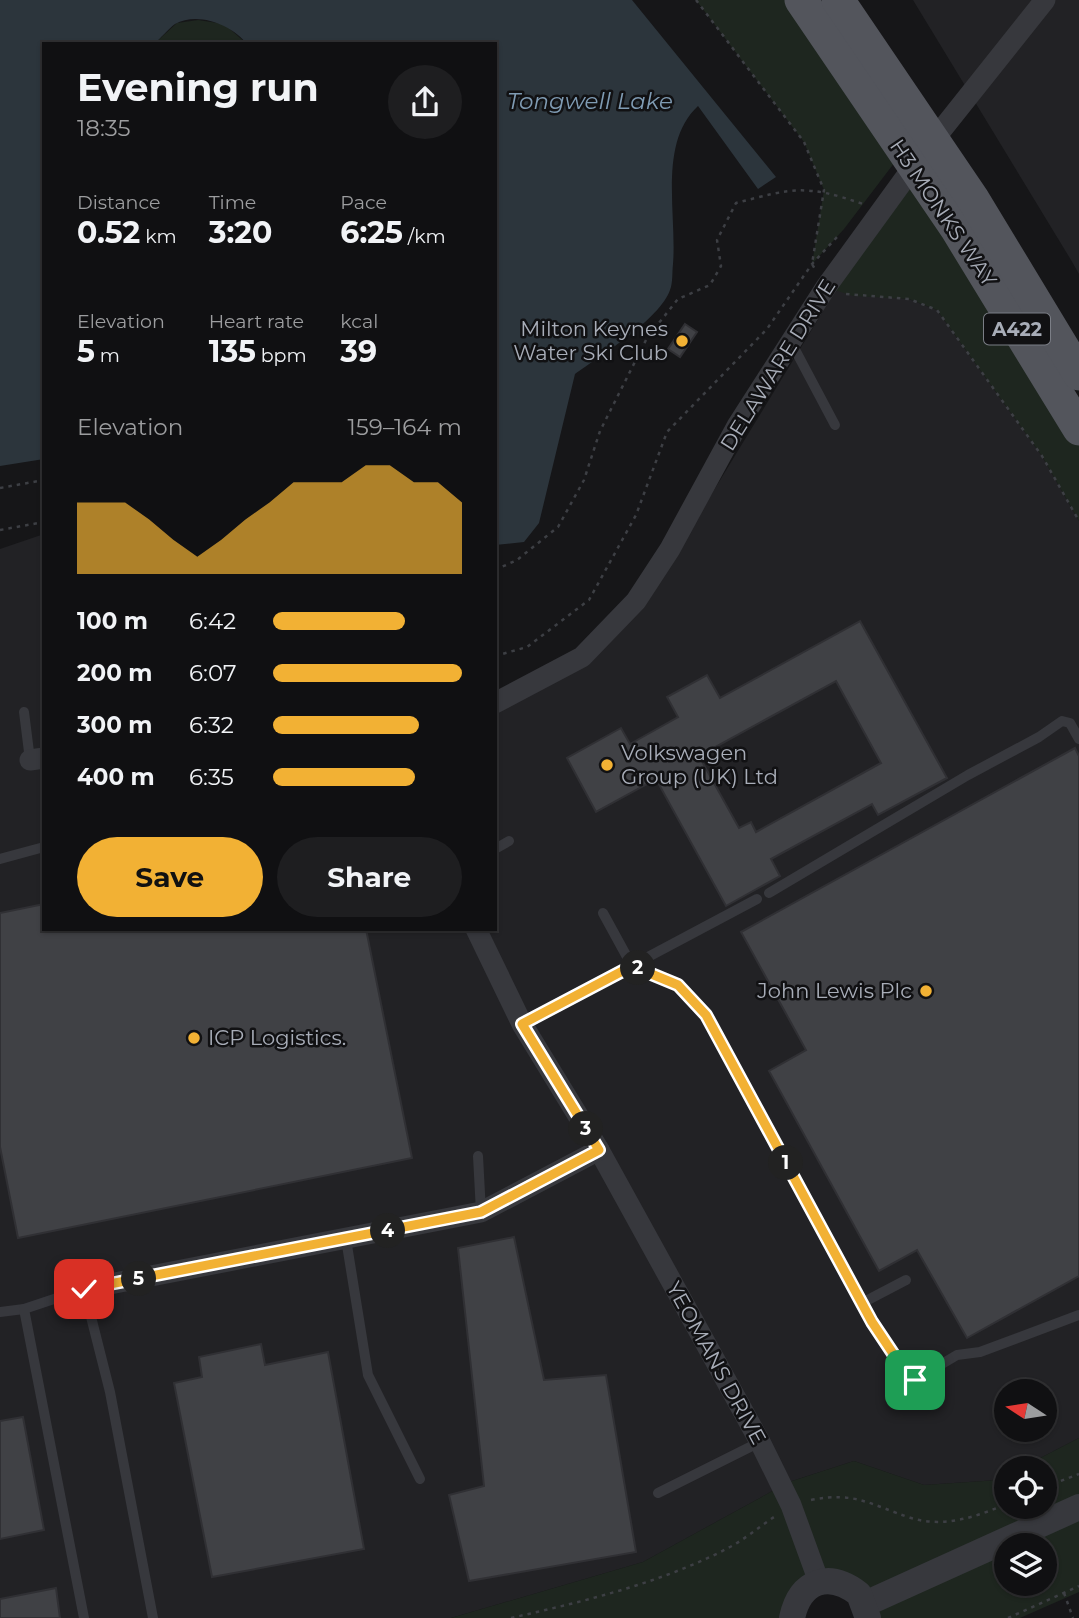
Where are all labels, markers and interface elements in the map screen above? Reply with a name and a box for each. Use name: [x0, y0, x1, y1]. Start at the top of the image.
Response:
text: Evening run: [77, 64, 319, 111]
button: share: [388, 65, 462, 139]
water label: Tongwell Lake: [507, 87, 673, 115]
text: 18:35: [77, 114, 131, 142]
street label: H3 MONKS WAY: [885, 134, 1002, 292]
text: Distance: [77, 191, 160, 214]
text: Time: [209, 191, 256, 214]
text: Pace: [340, 191, 387, 214]
text: 0.52: [77, 214, 140, 251]
text: 3:20: [209, 214, 272, 251]
text: 6:25: [340, 214, 403, 251]
text: km: [140, 225, 177, 248]
text: /km: [403, 225, 446, 248]
street label: DELAWARE DRIVE: [715, 274, 840, 455]
text: Elevation: [77, 310, 165, 333]
text: Heart rate: [209, 310, 304, 333]
text: kcal: [340, 310, 378, 333]
road number: A422: [984, 314, 1050, 344]
place label: Milton Keynes Water Ski Club: [513, 316, 668, 365]
text: 5: [77, 333, 95, 370]
text: 135: [209, 333, 256, 370]
text: 39: [340, 333, 377, 370]
marker: Milton Keynes Water Ski Club: [674, 333, 690, 349]
text: m: [95, 344, 120, 367]
text: bpm: [256, 344, 307, 367]
text: Elevation: [77, 413, 183, 441]
text: 159–164 m: [347, 413, 462, 441]
text: 100 m: [77, 607, 148, 635]
text: 6:42: [189, 607, 236, 635]
text: 200 m: [77, 659, 152, 687]
text: 6:07: [189, 659, 236, 687]
text: 300 m: [77, 711, 153, 739]
text: 6:32: [189, 711, 234, 739]
place label: Volkswagen Group (UK) Ltd: [621, 740, 778, 789]
marker: Volkswagen Group (UK) Ltd: [599, 757, 615, 773]
text: 400 m: [77, 763, 155, 791]
text: 6:35: [189, 763, 234, 791]
button: Save: [77, 837, 263, 917]
button: Share: [277, 837, 462, 917]
pin: 2: [620, 950, 656, 986]
text: 2: [632, 956, 643, 979]
place label: John Lewis Plc: [756, 978, 912, 1003]
marker: John Lewis Plc: [918, 983, 934, 999]
place label: ICP Logistics.: [208, 1025, 346, 1050]
marker: ICP Logistics.: [186, 1030, 202, 1046]
pin: 3: [568, 1112, 604, 1146]
text: 3: [580, 1117, 591, 1140]
pin: 1: [768, 1146, 804, 1180]
text: 1: [782, 1151, 789, 1174]
pin: 4: [370, 1214, 406, 1248]
text: 4: [381, 1219, 394, 1242]
pin: [54, 1259, 114, 1319]
pin: 5: [122, 1262, 156, 1296]
text: 5: [133, 1267, 144, 1290]
icon: check: [65, 1270, 103, 1308]
street label: YEOMANS DRIVE: [661, 1277, 772, 1448]
pin: [885, 1350, 945, 1410]
icon: arrive: [896, 1361, 934, 1399]
north arrow: [994, 1379, 1057, 1442]
map controls: [994, 1379, 1057, 1596]
button: locate: [994, 1456, 1057, 1519]
button: layers: [994, 1533, 1057, 1596]

